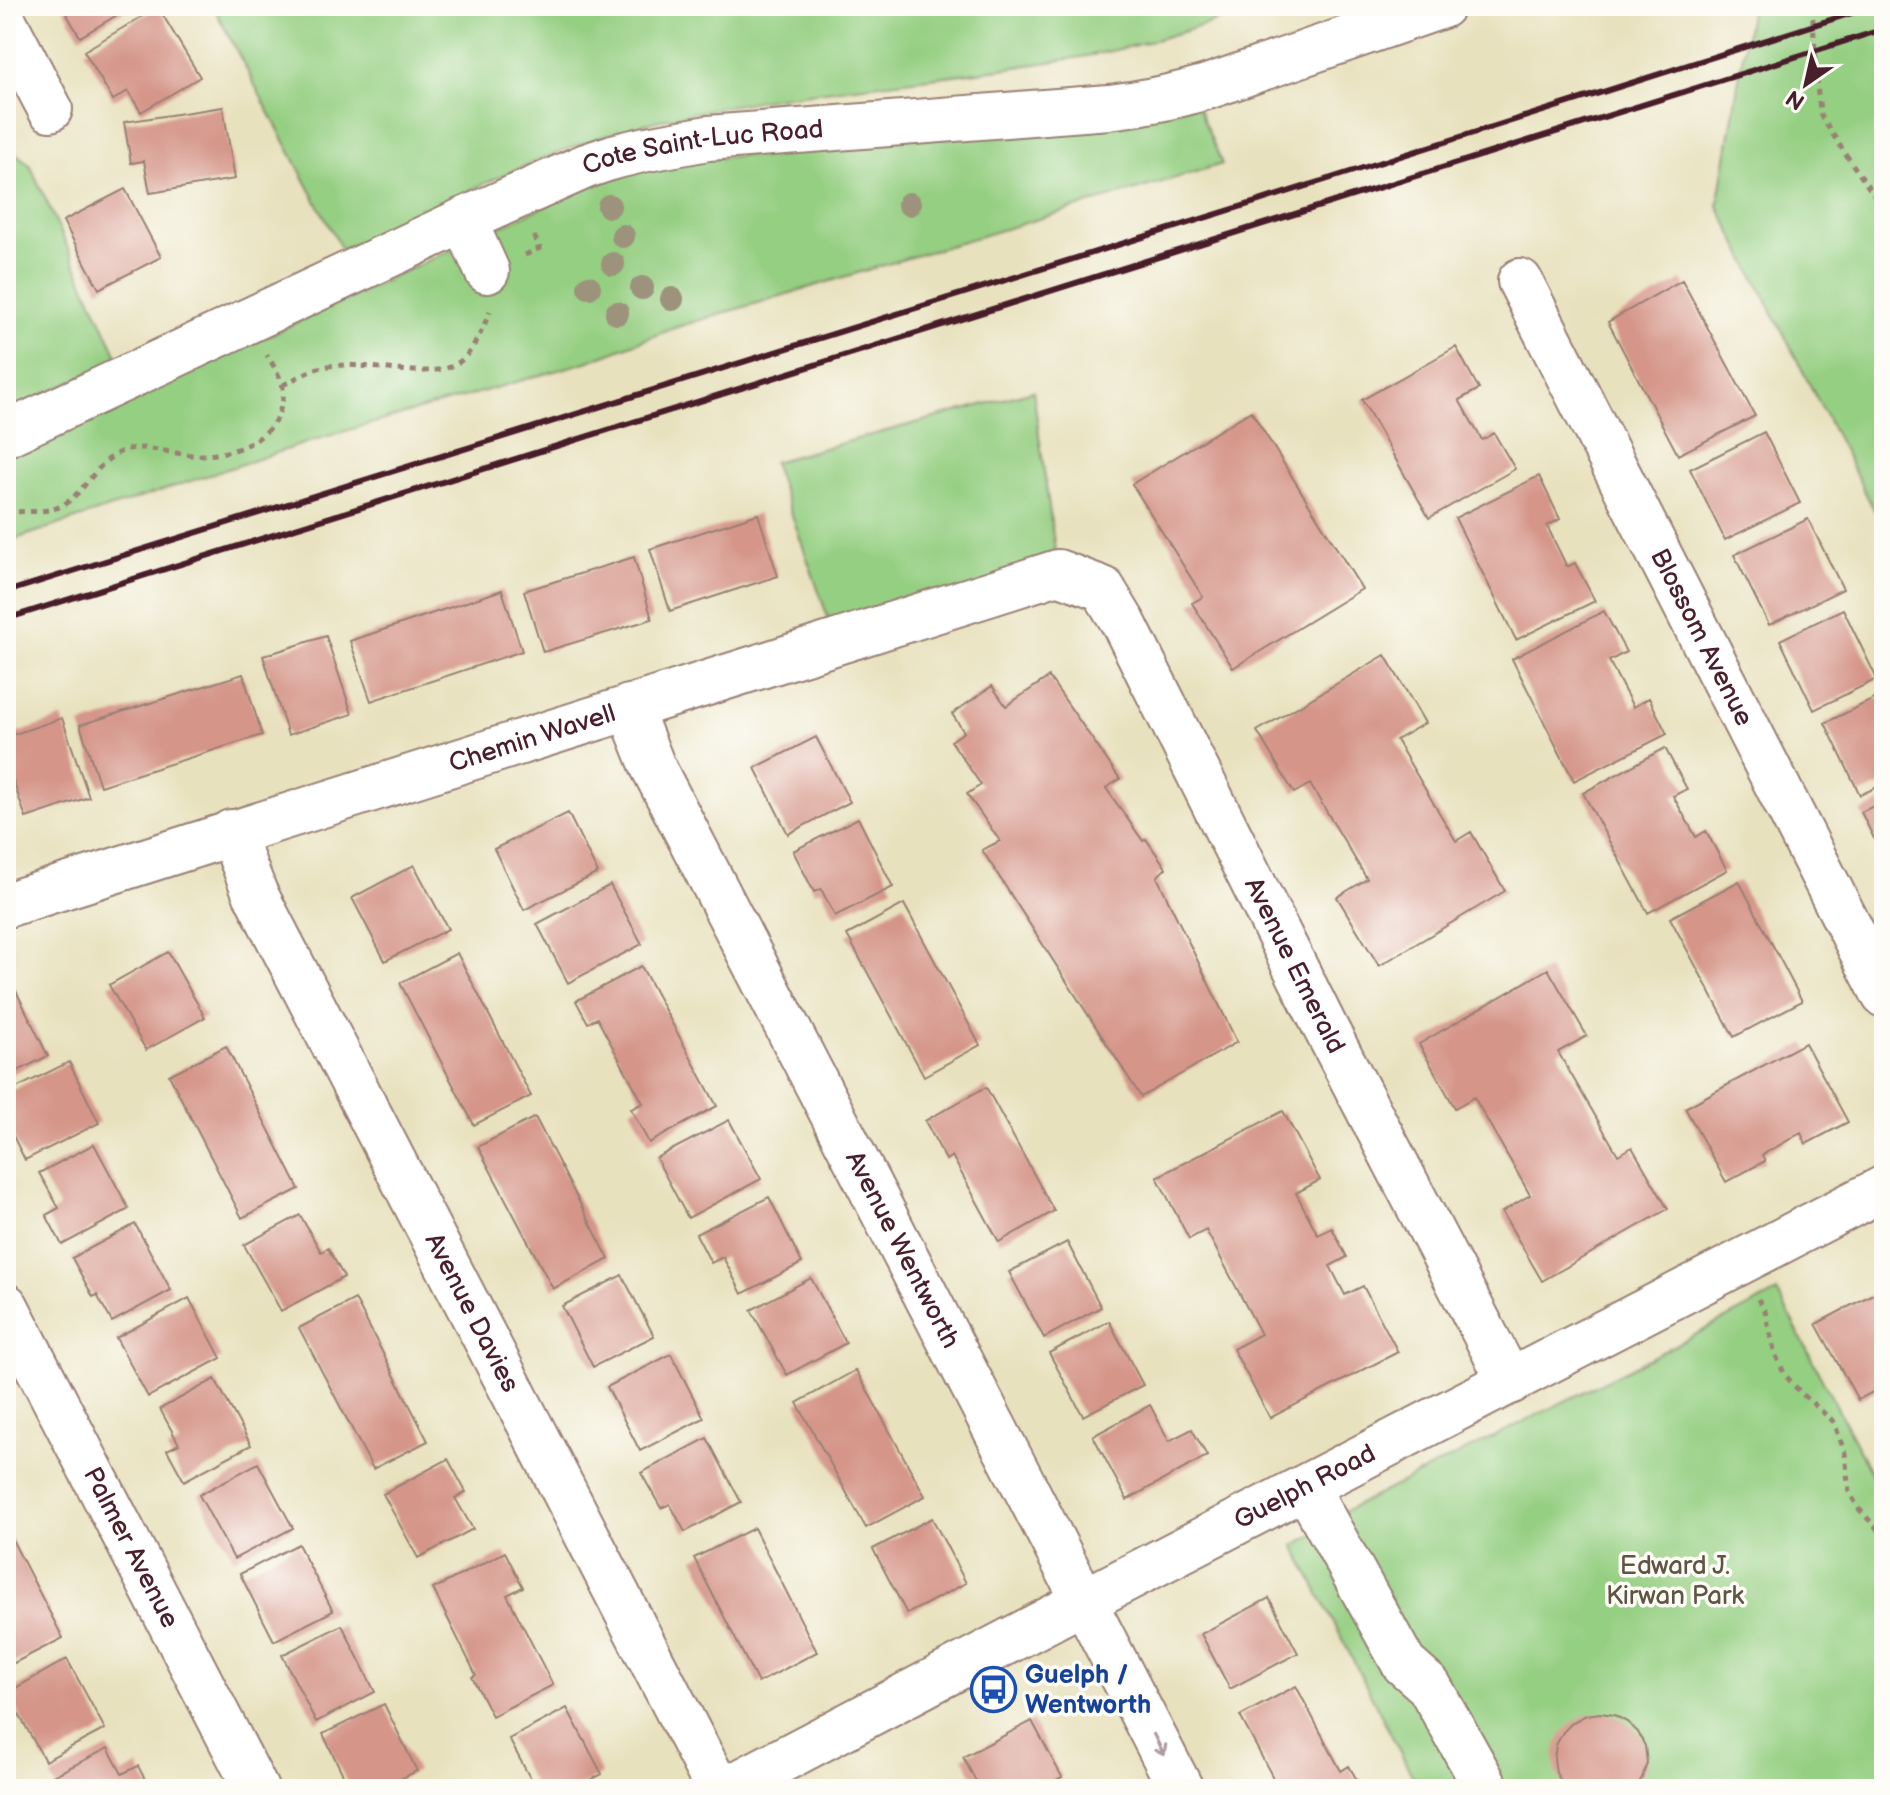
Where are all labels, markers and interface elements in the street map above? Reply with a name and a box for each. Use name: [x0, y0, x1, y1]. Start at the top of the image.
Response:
north arrow: [1766, 44, 1846, 124]
text: N: [1781, 84, 1810, 115]
street label: Cote Saint-Luc Road: [578, 114, 825, 182]
street label: Blossom Avenue: [1644, 544, 1760, 731]
street label: Chemin Wavell: [445, 698, 619, 779]
street label: Avenue Emerald: [1237, 872, 1351, 1059]
street label: Avenue Wentworth: [839, 1146, 966, 1354]
street label: Avenue Davies: [418, 1228, 526, 1397]
street label: Guelph Road: [1229, 1438, 1381, 1536]
street label: Palmer Avenue: [77, 1462, 185, 1633]
park label: Edward J. Kirwan Park: [1606, 1551, 1744, 1612]
place label: Guelph / Wentworth: [1025, 1660, 1151, 1721]
bus stop icon: Guelph / Wentworth: [970, 1666, 1018, 1714]
one-way arrow: [1151, 1733, 1167, 1757]

